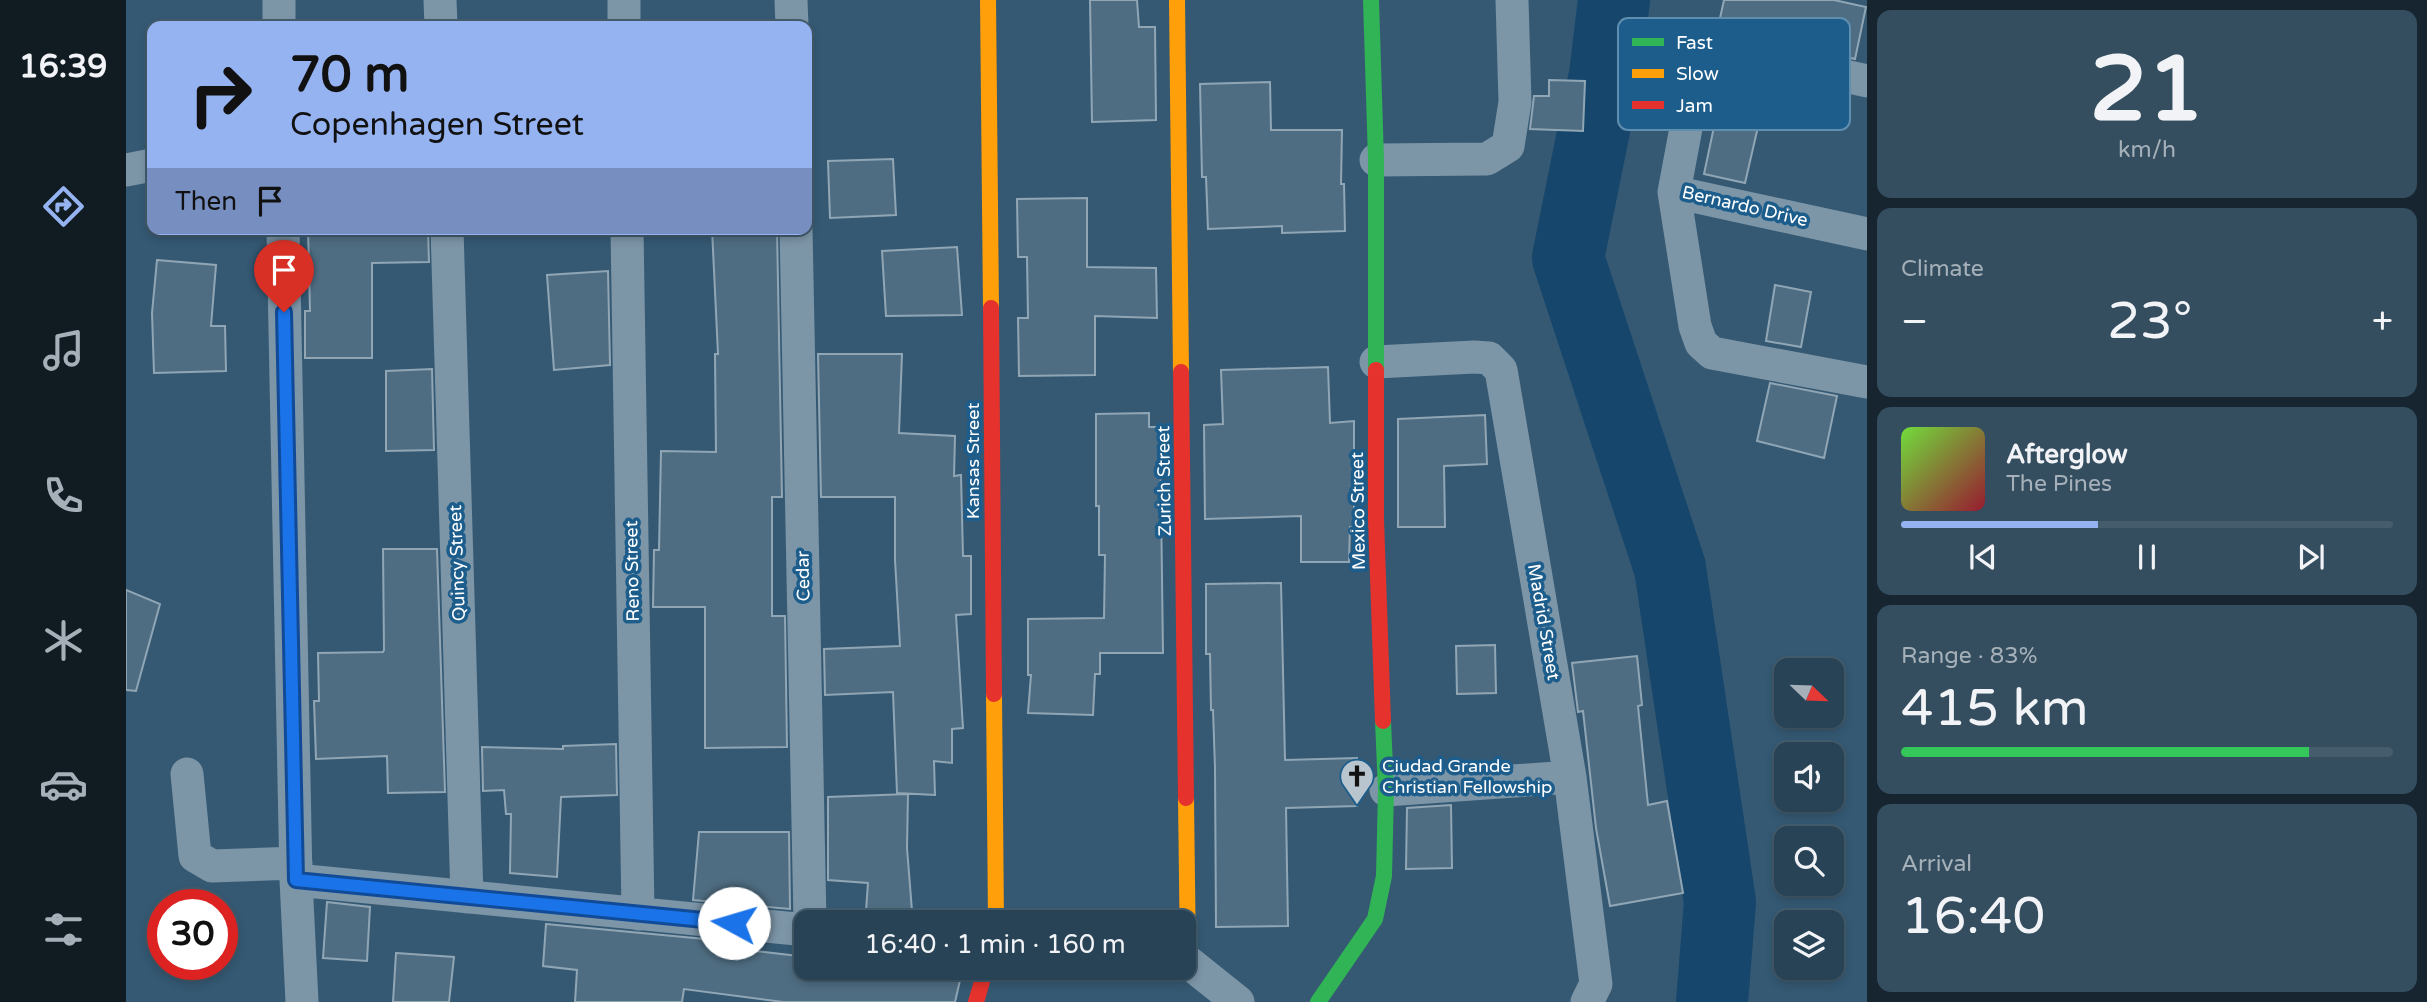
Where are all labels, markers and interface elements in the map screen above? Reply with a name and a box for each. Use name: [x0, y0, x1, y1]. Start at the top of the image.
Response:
legend: [1618, 18, 1850, 130]
text: Fast: [1676, 32, 1713, 54]
text: 21: [2090, 35, 2204, 145]
text: 70 m: [290, 46, 409, 105]
text: 16:39: [19, 48, 107, 86]
icon: right: [175, 49, 266, 140]
text: Slow: [1676, 63, 1719, 85]
text: Jam: [1676, 95, 1713, 117]
text: Copenhagen Street: [290, 106, 584, 144]
text: km/h: [2118, 136, 2176, 164]
street label: Bernardo Drive: [1680, 181, 1810, 231]
icon: directions: [39, 182, 88, 231]
icon: arrive: [251, 182, 289, 220]
text: Then: [175, 186, 237, 217]
pin: [254, 240, 314, 312]
icon: arrive: [265, 251, 303, 289]
text: Climate: [1901, 255, 1984, 283]
text: 23°: [2107, 290, 2192, 353]
text: −: [1901, 299, 1928, 345]
text: +: [2372, 299, 2393, 345]
icon: music: [39, 326, 88, 375]
street label: Kansas Street: [962, 403, 984, 519]
street label: Zurich Street: [1152, 425, 1176, 536]
text: Afterglow: [2006, 439, 2128, 470]
street label: Mexico Street: [1346, 452, 1370, 570]
text: The Pines: [2006, 470, 2112, 498]
icon: phone: [39, 471, 88, 520]
street label: Quincy Street: [444, 504, 470, 621]
street label: Reno Street: [620, 520, 644, 622]
icon: previous: [1964, 538, 2002, 576]
icon: pause: [2128, 538, 2166, 576]
icon: next: [2292, 538, 2330, 576]
street label: Cedar: [792, 550, 814, 602]
street label: Madrid Street: [1523, 562, 1565, 682]
icon: climate: [39, 616, 88, 665]
text: Range · 83%: [1901, 642, 2037, 670]
north arrow: [1774, 658, 1844, 728]
map controls: [1774, 658, 1844, 980]
text: 415 km: [1901, 677, 2089, 740]
button: sound: [1774, 742, 1844, 812]
place label: Ciudad Grande Christian Fellowship: [1382, 755, 1552, 798]
church icon: Ciudad Grande Christian Fellowship: [1338, 757, 1376, 806]
icon: car: [39, 760, 88, 809]
button: search: [1774, 826, 1844, 896]
text: Arrival: [1901, 850, 1972, 878]
text: 16:40: [1901, 885, 2045, 948]
position arrow: [697, 886, 771, 960]
speed limit sign: 30: [147, 889, 238, 980]
icon: filters: [39, 905, 88, 954]
button: layers: [1774, 910, 1844, 980]
text: 16:40 · 1 min · 160 m: [864, 929, 1126, 960]

